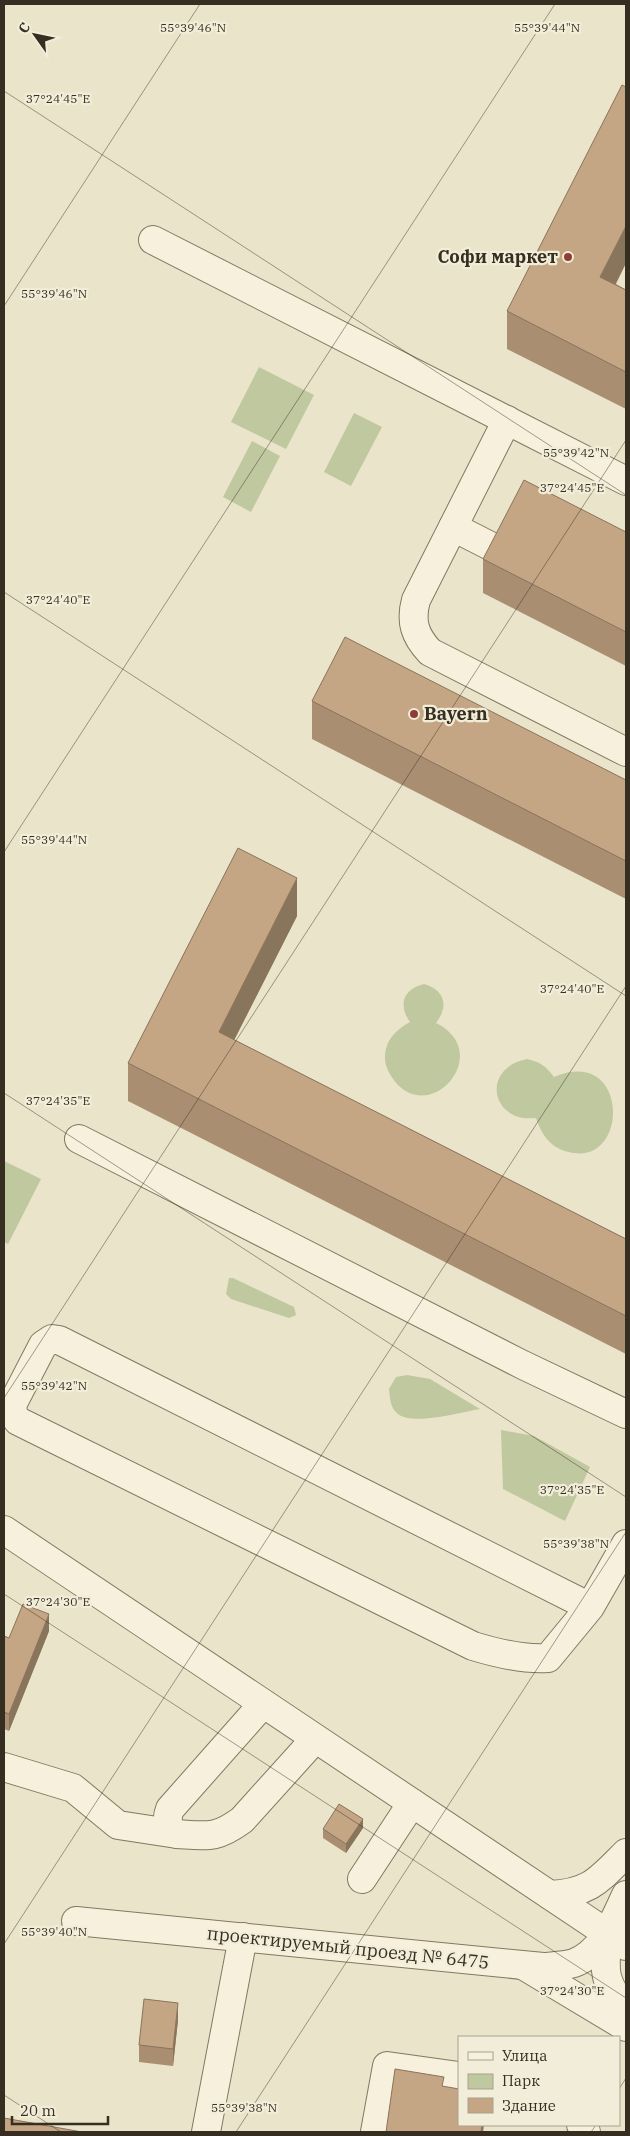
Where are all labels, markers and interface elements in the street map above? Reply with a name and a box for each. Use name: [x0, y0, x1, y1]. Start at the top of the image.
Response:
north arrow: [10, 10, 60, 60]
text: С: [14, 19, 34, 37]
text: 55°39'46"N: [160, 20, 226, 35]
text: 55°39'44"N: [514, 20, 580, 35]
text: 37°24'45"E: [26, 91, 90, 106]
place label: Софи маркет: [438, 245, 558, 268]
marker: Софи маркет: [562, 251, 574, 263]
text: 55°39'46"N: [21, 286, 87, 301]
text: 55°39'42"N: [543, 445, 609, 460]
text: 37°24'45"E: [540, 480, 604, 495]
text: 37°24'40"E: [26, 592, 90, 607]
place label: Bayern: [424, 702, 488, 725]
marker: Bayern: [408, 708, 420, 720]
text: 55°39'44"N: [21, 832, 87, 847]
text: 37°24'40"E: [540, 981, 604, 996]
text: 37°24'35"E: [26, 1093, 90, 1108]
text: 55°39'42"N: [21, 1378, 87, 1393]
text: 37°24'35"E: [540, 1482, 604, 1497]
text: 55°39'38"N: [543, 1536, 609, 1551]
text: 37°24'30"E: [26, 1594, 90, 1609]
street label: проектируемый проезд № 6475: [206, 1921, 490, 1974]
text: 55°39'40"N: [21, 1924, 87, 1939]
text: 37°24'30"E: [540, 1983, 604, 1998]
legend: [458, 2036, 620, 2126]
text: Улица: [502, 2046, 547, 2065]
text: Парк: [502, 2071, 540, 2090]
scale bar: [12, 2094, 109, 2126]
text: Здание: [502, 2096, 556, 2115]
text: 55°39'38"N: [211, 2100, 277, 2115]
text: 20 m: [20, 2101, 56, 2120]

